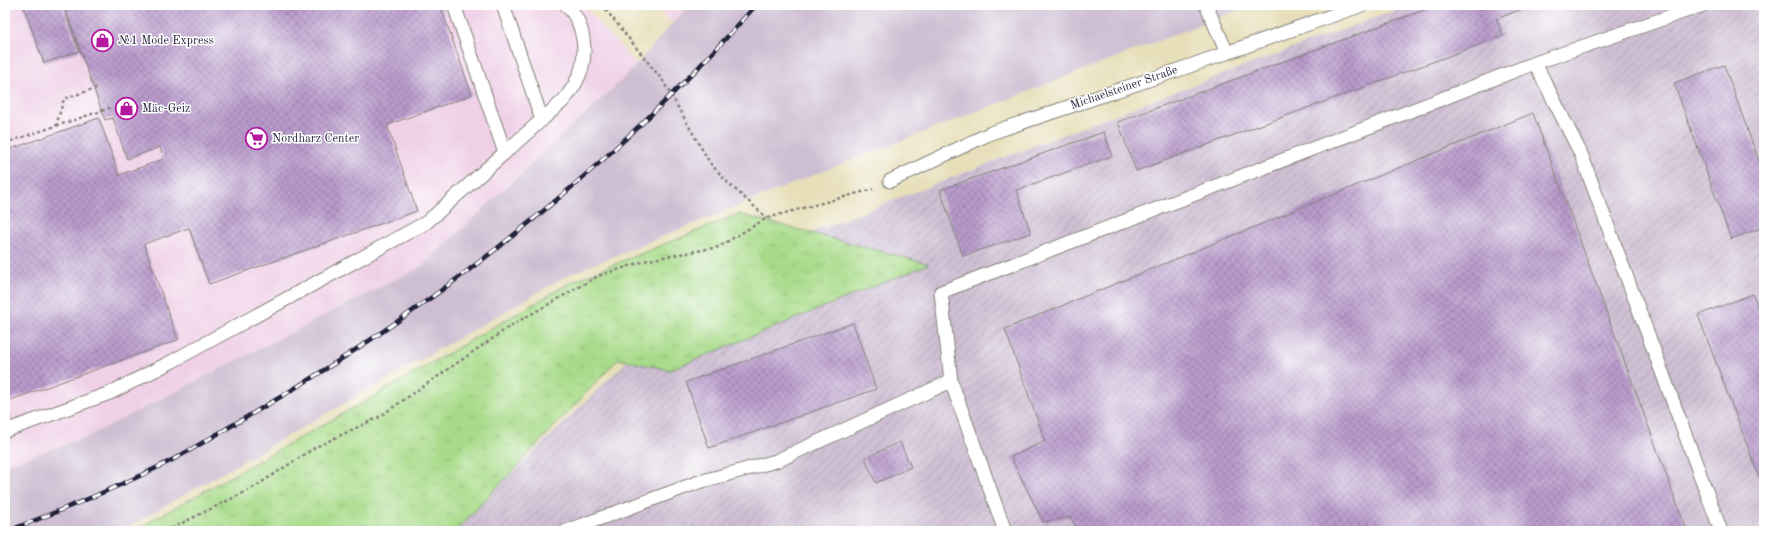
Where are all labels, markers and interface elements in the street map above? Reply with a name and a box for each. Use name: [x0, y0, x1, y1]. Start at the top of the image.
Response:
shop icon: №1 Mode Express: [90, 28, 116, 54]
place label: №1 Mode Express: [118, 35, 214, 47]
street label: Michaelsteiner Straße: [1069, 64, 1180, 112]
shop icon: Mäc-Geiz: [114, 96, 140, 122]
place label: Mäc-Geiz: [142, 103, 190, 115]
supermarket icon: Nordharz Center: [243, 126, 269, 152]
place label: Nordharz Center: [272, 133, 359, 145]

